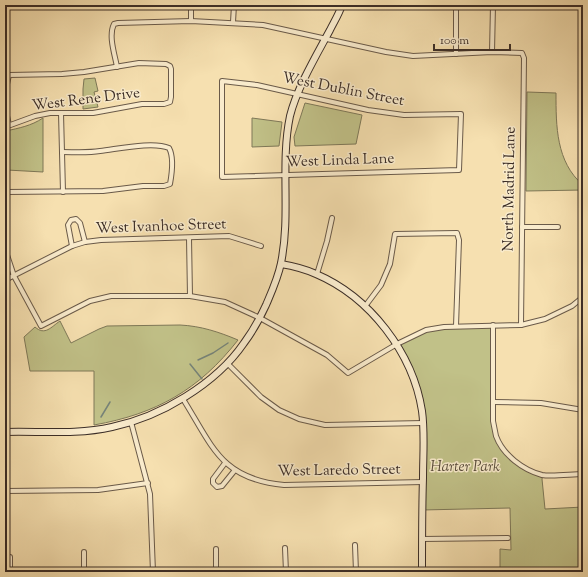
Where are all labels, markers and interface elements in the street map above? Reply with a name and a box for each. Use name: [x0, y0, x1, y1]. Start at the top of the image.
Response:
scale bar: [434, 26, 510, 52]
text: 100 m: [440, 32, 469, 50]
street label: West Dublin Street: [280, 68, 406, 112]
street label: West Rene Drive: [31, 83, 141, 117]
street label: North Madrid Lane: [498, 126, 522, 252]
street label: West Linda Lane: [285, 149, 395, 173]
street label: West Ivanhoe Street: [95, 214, 227, 240]
park label: Harter Park: [430, 457, 500, 478]
street label: West Laredo Street: [277, 459, 401, 483]

